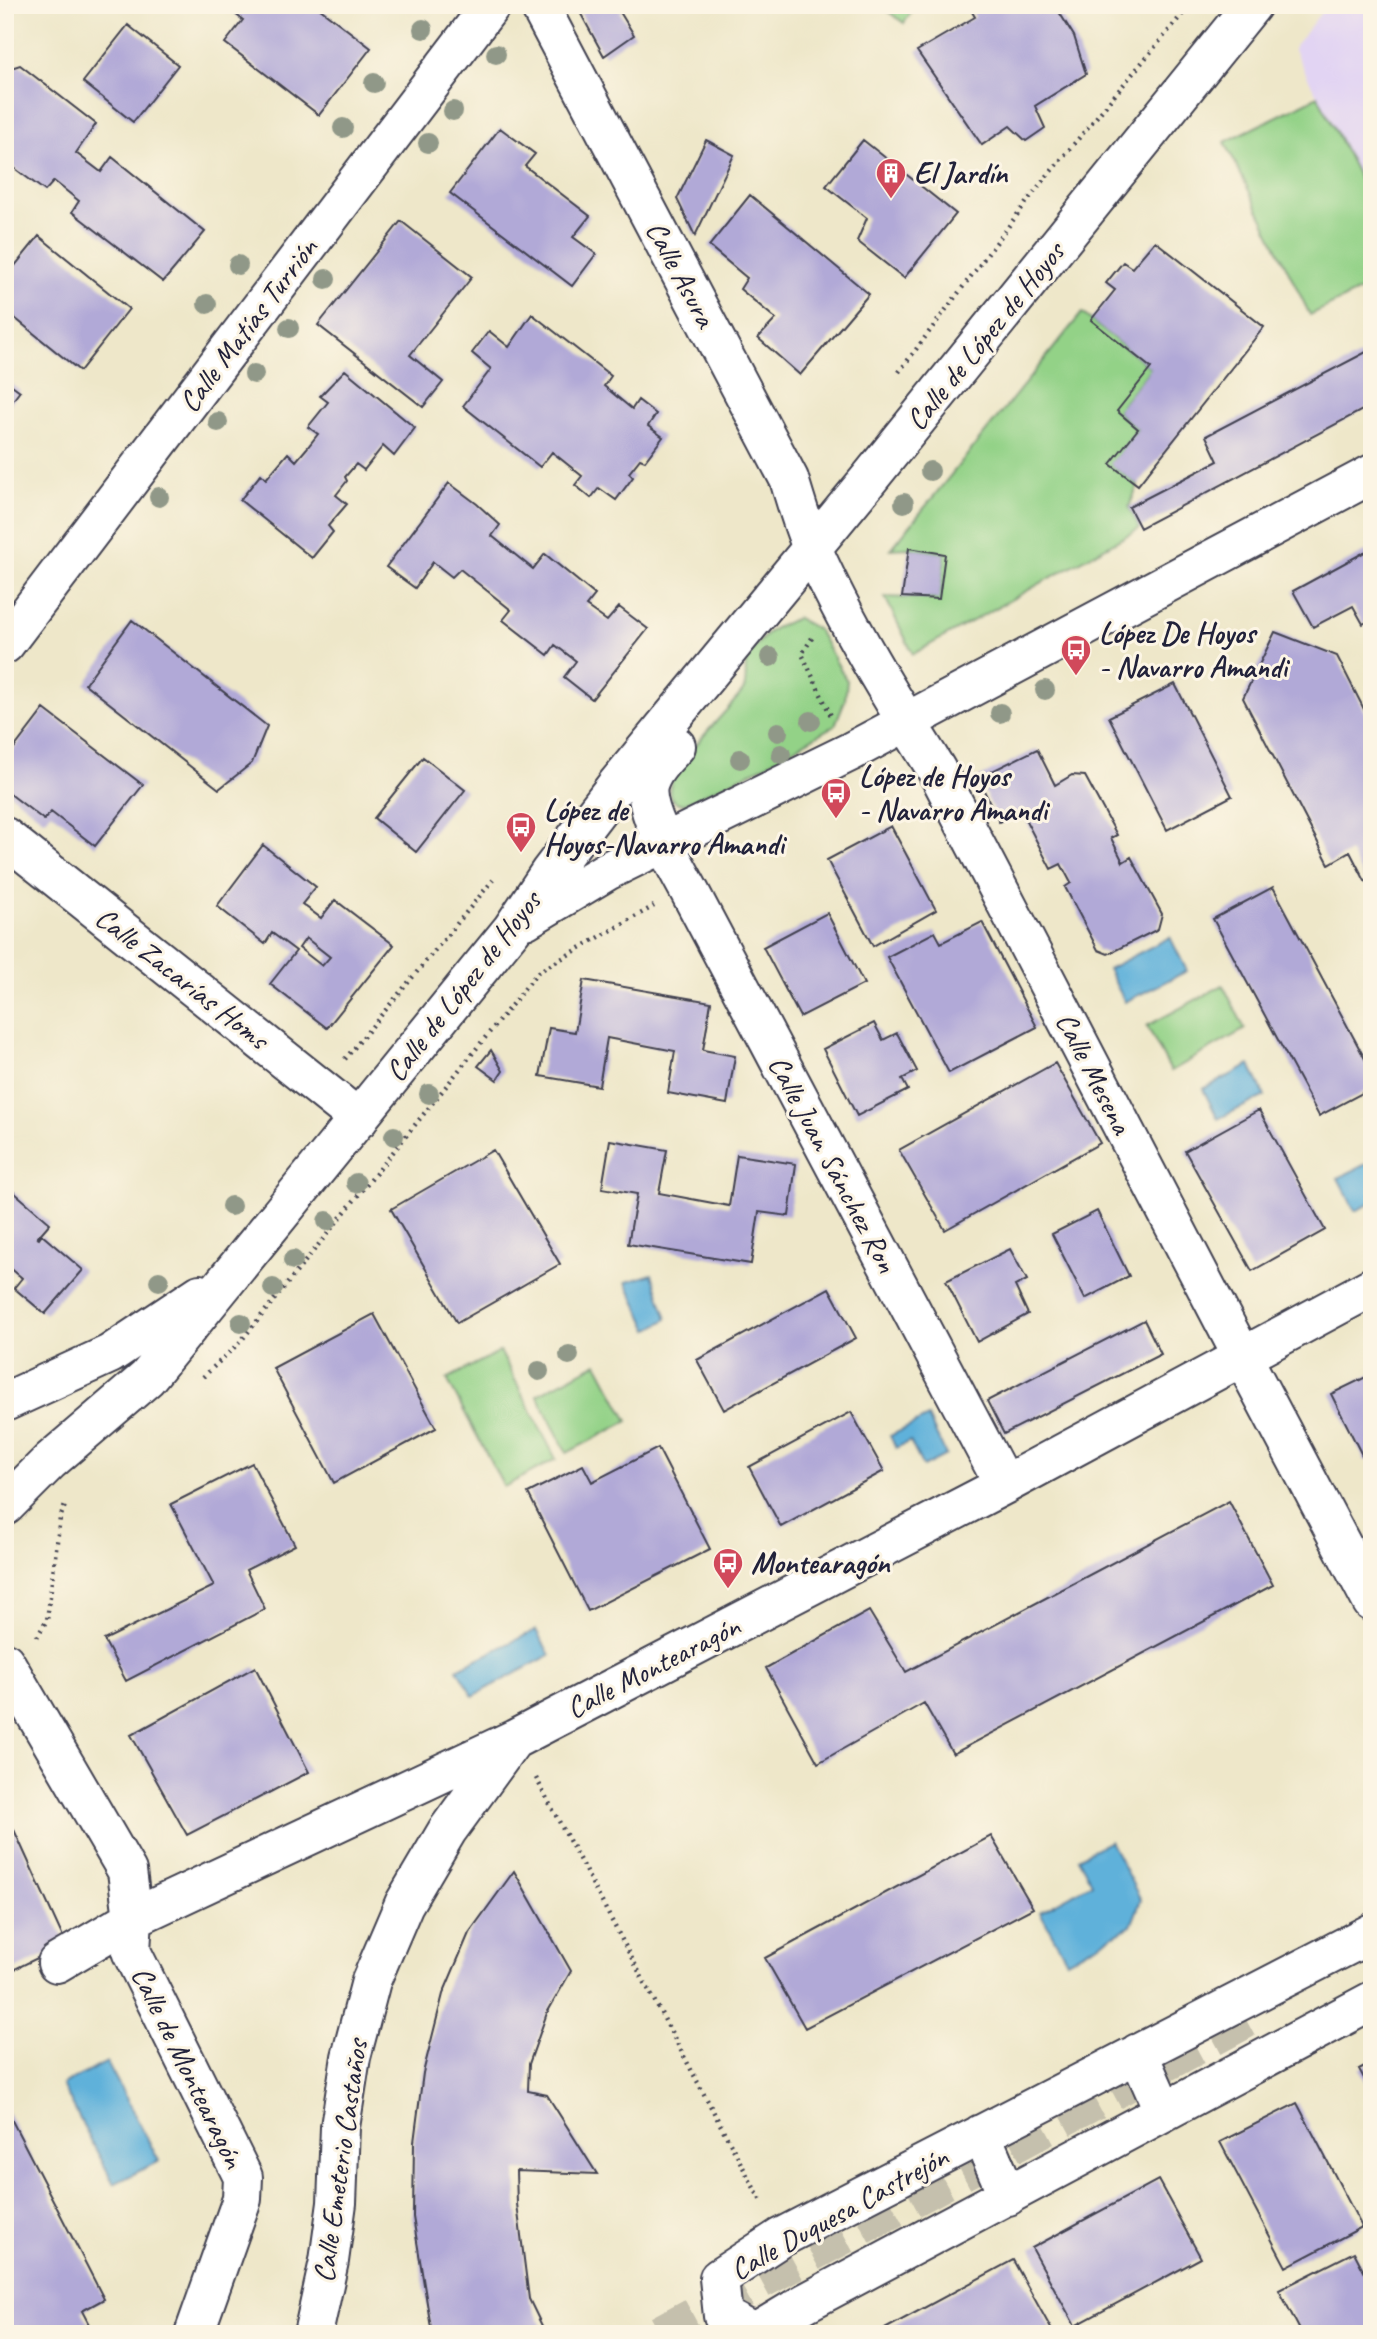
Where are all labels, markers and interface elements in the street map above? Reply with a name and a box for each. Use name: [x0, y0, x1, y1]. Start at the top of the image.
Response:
place label: El Jardín: [914, 154, 1009, 192]
building icon: El Jardín: [874, 156, 908, 200]
street label: Calle Asura: [637, 214, 726, 335]
street label: Calle Matías Turrión: [170, 229, 327, 420]
street label: Calle de López de Hoyos: [897, 232, 1074, 438]
place label: López De Hoyos - Navarro Amandi: [1099, 614, 1291, 686]
bus stop icon: López De Hoyos - Navarro Amandi: [1059, 633, 1093, 677]
place label: López de Hoyos - Navarro Amandi: [859, 757, 1051, 829]
bus stop icon: López de Hoyos - Navarro Amandi: [819, 776, 853, 820]
place label: López de Hoyos-Navarro Amandi: [544, 791, 788, 863]
bus stop icon: López de Hoyos-Navarro Amandi: [504, 810, 538, 854]
street label: Calle de López de Hoyos: [377, 881, 551, 1089]
street label: Calle Zacarías Homs: [88, 898, 279, 1059]
street label: Calle Mesena: [1047, 1006, 1142, 1142]
street label: Calle Juan Sánchez Ron: [760, 1049, 906, 1279]
place label: Montearagón: [751, 1544, 891, 1582]
bus stop icon: Montearagón: [711, 1546, 745, 1590]
street label: Calle Montearagón: [560, 1606, 747, 1727]
street label: Calle de Montearagón: [123, 1960, 254, 2175]
street label: Calle Emeterio Castaños: [304, 2035, 376, 2285]
street label: Calle Duquesa Castrejón: [724, 2137, 956, 2289]

